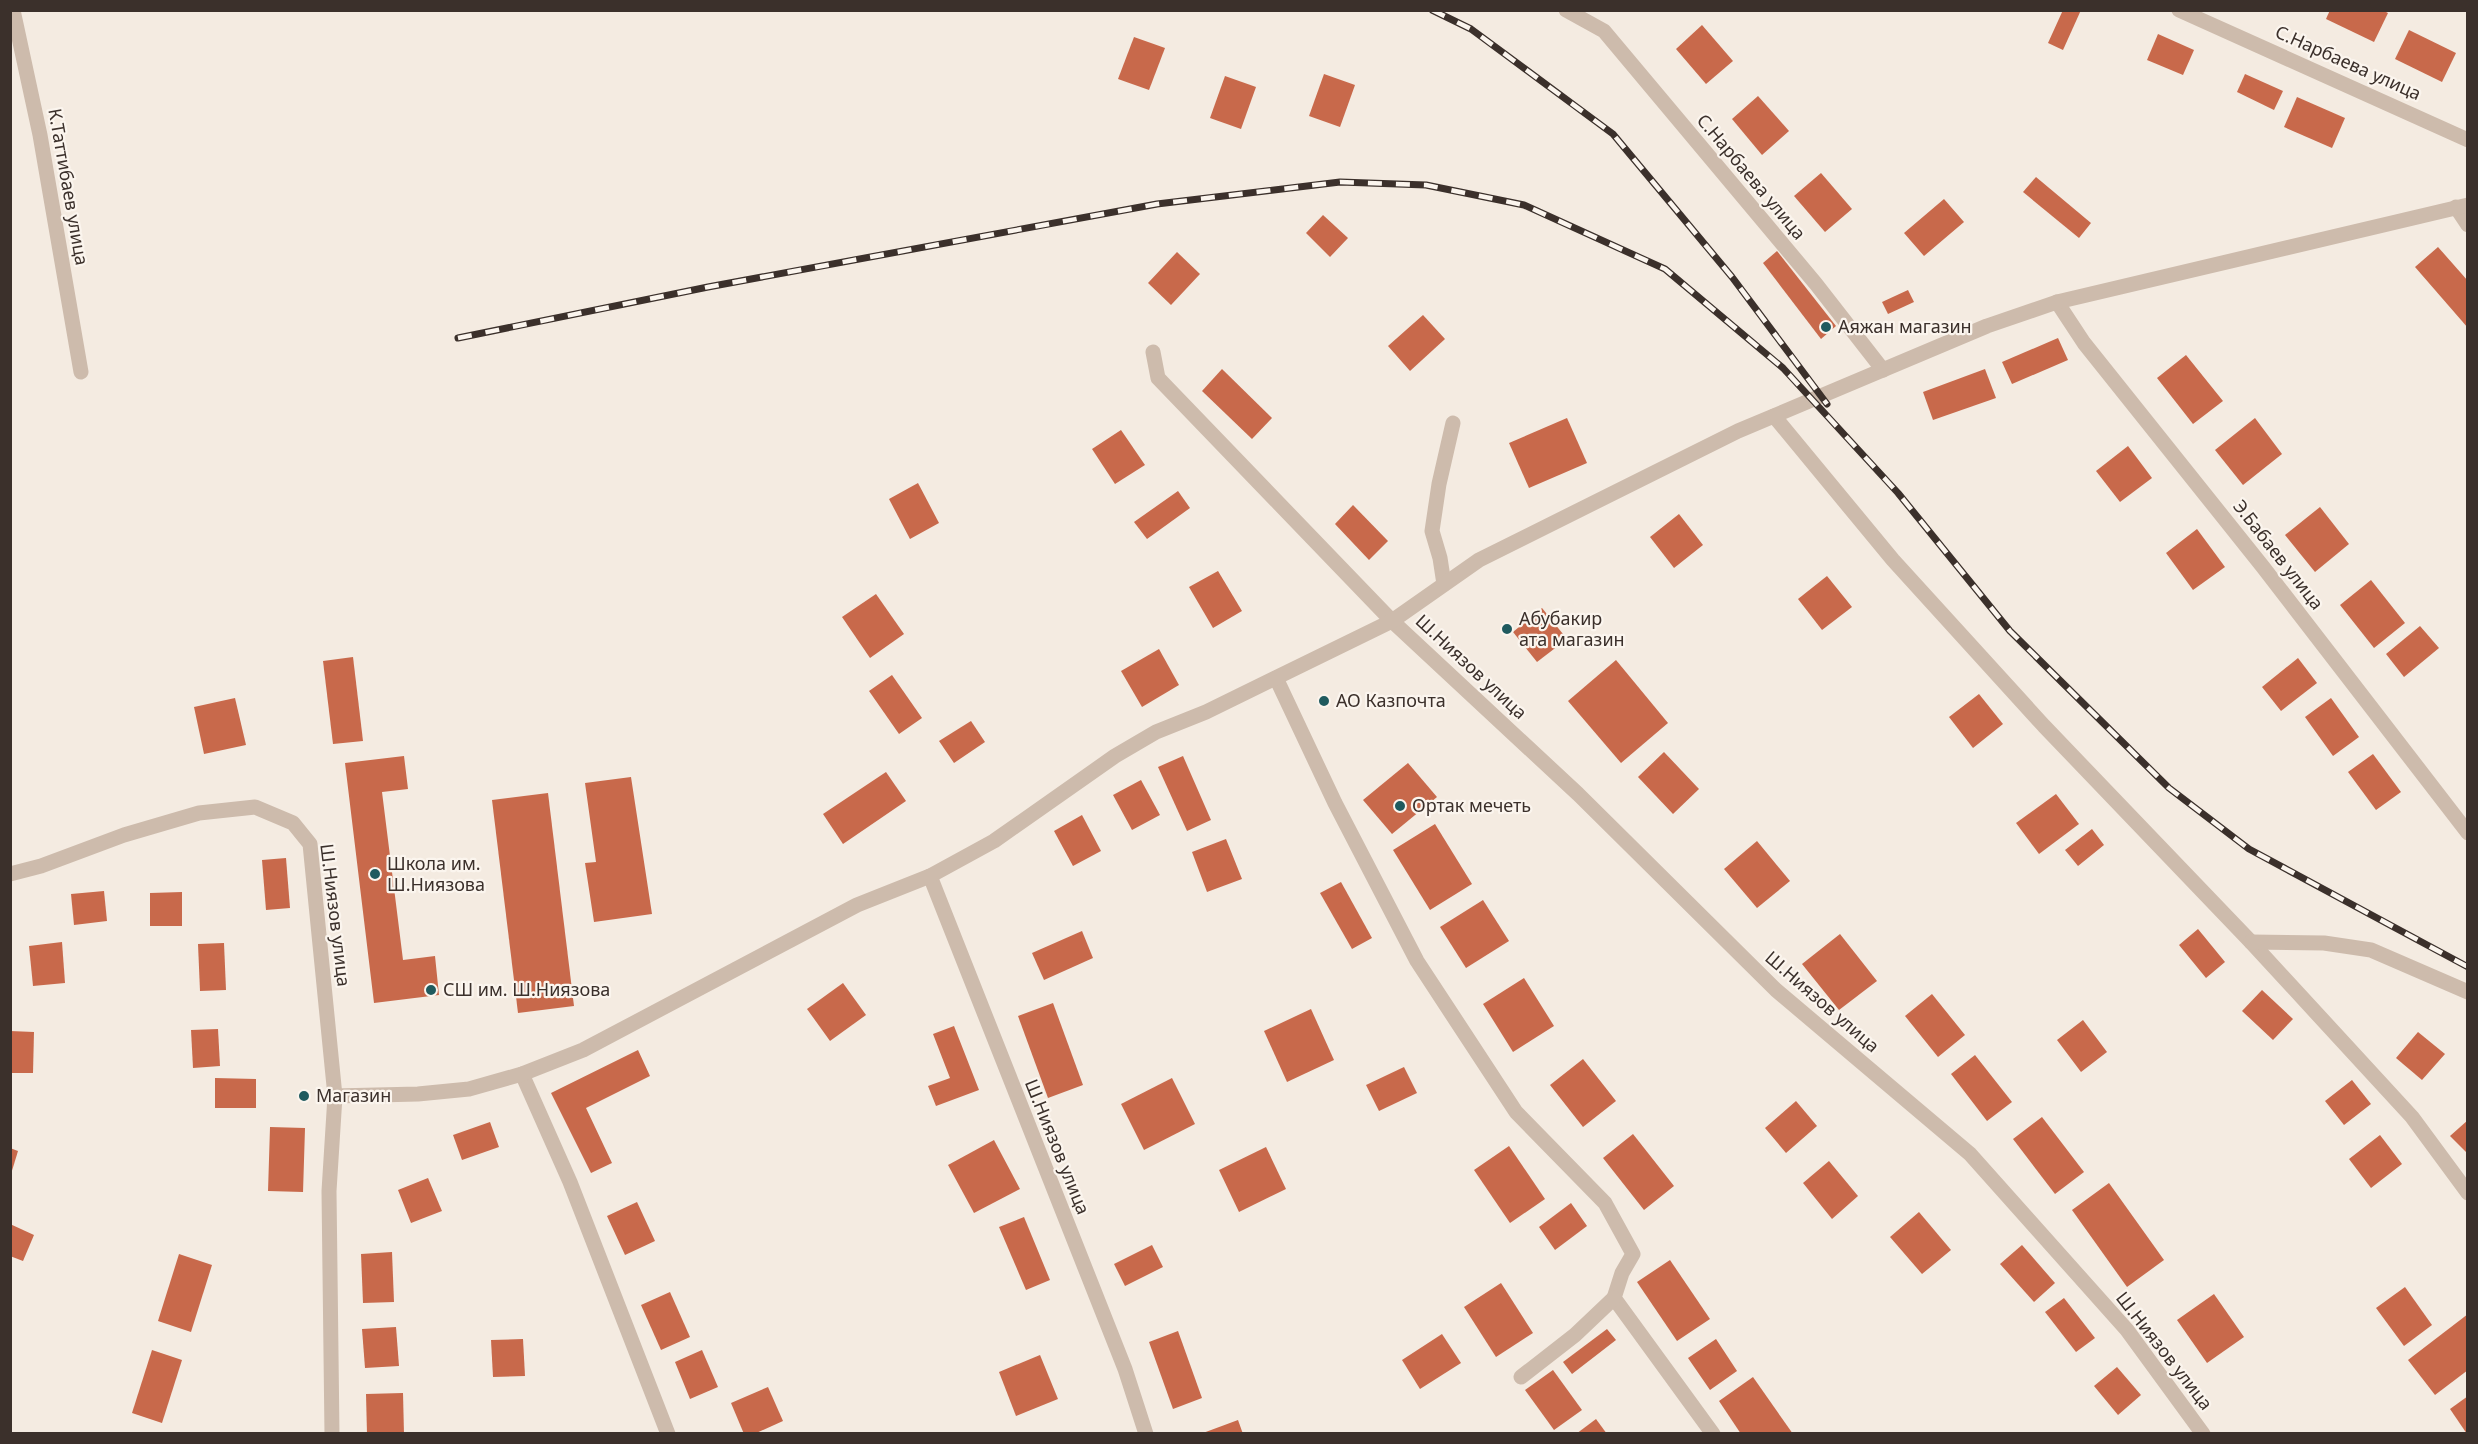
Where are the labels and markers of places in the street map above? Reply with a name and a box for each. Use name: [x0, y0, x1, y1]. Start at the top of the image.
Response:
place label: Аяжан магазин: [1838, 314, 1972, 338]
marker: Аяжан магазин: [1819, 320, 1833, 334]
place label: Абубакир ата магазин: [1519, 606, 1625, 651]
marker: Абубакир ата магазин: [1500, 622, 1514, 636]
place label: АО Казпочта: [1336, 688, 1446, 712]
marker: АО Казпочта: [1317, 694, 1331, 708]
place label: Ортак мечеть: [1412, 793, 1531, 817]
marker: Ортак мечеть: [1393, 799, 1407, 813]
place label: Школа им. Ш.Ниязова: [387, 851, 485, 896]
marker: Школа им. Ш.Ниязова: [368, 867, 382, 881]
place label: СШ им. Ш.Ниязова: [443, 977, 610, 1001]
marker: СШ им. Ш.Ниязова: [424, 983, 438, 997]
place label: Магазин: [316, 1083, 391, 1107]
marker: Магазин: [297, 1089, 311, 1103]

